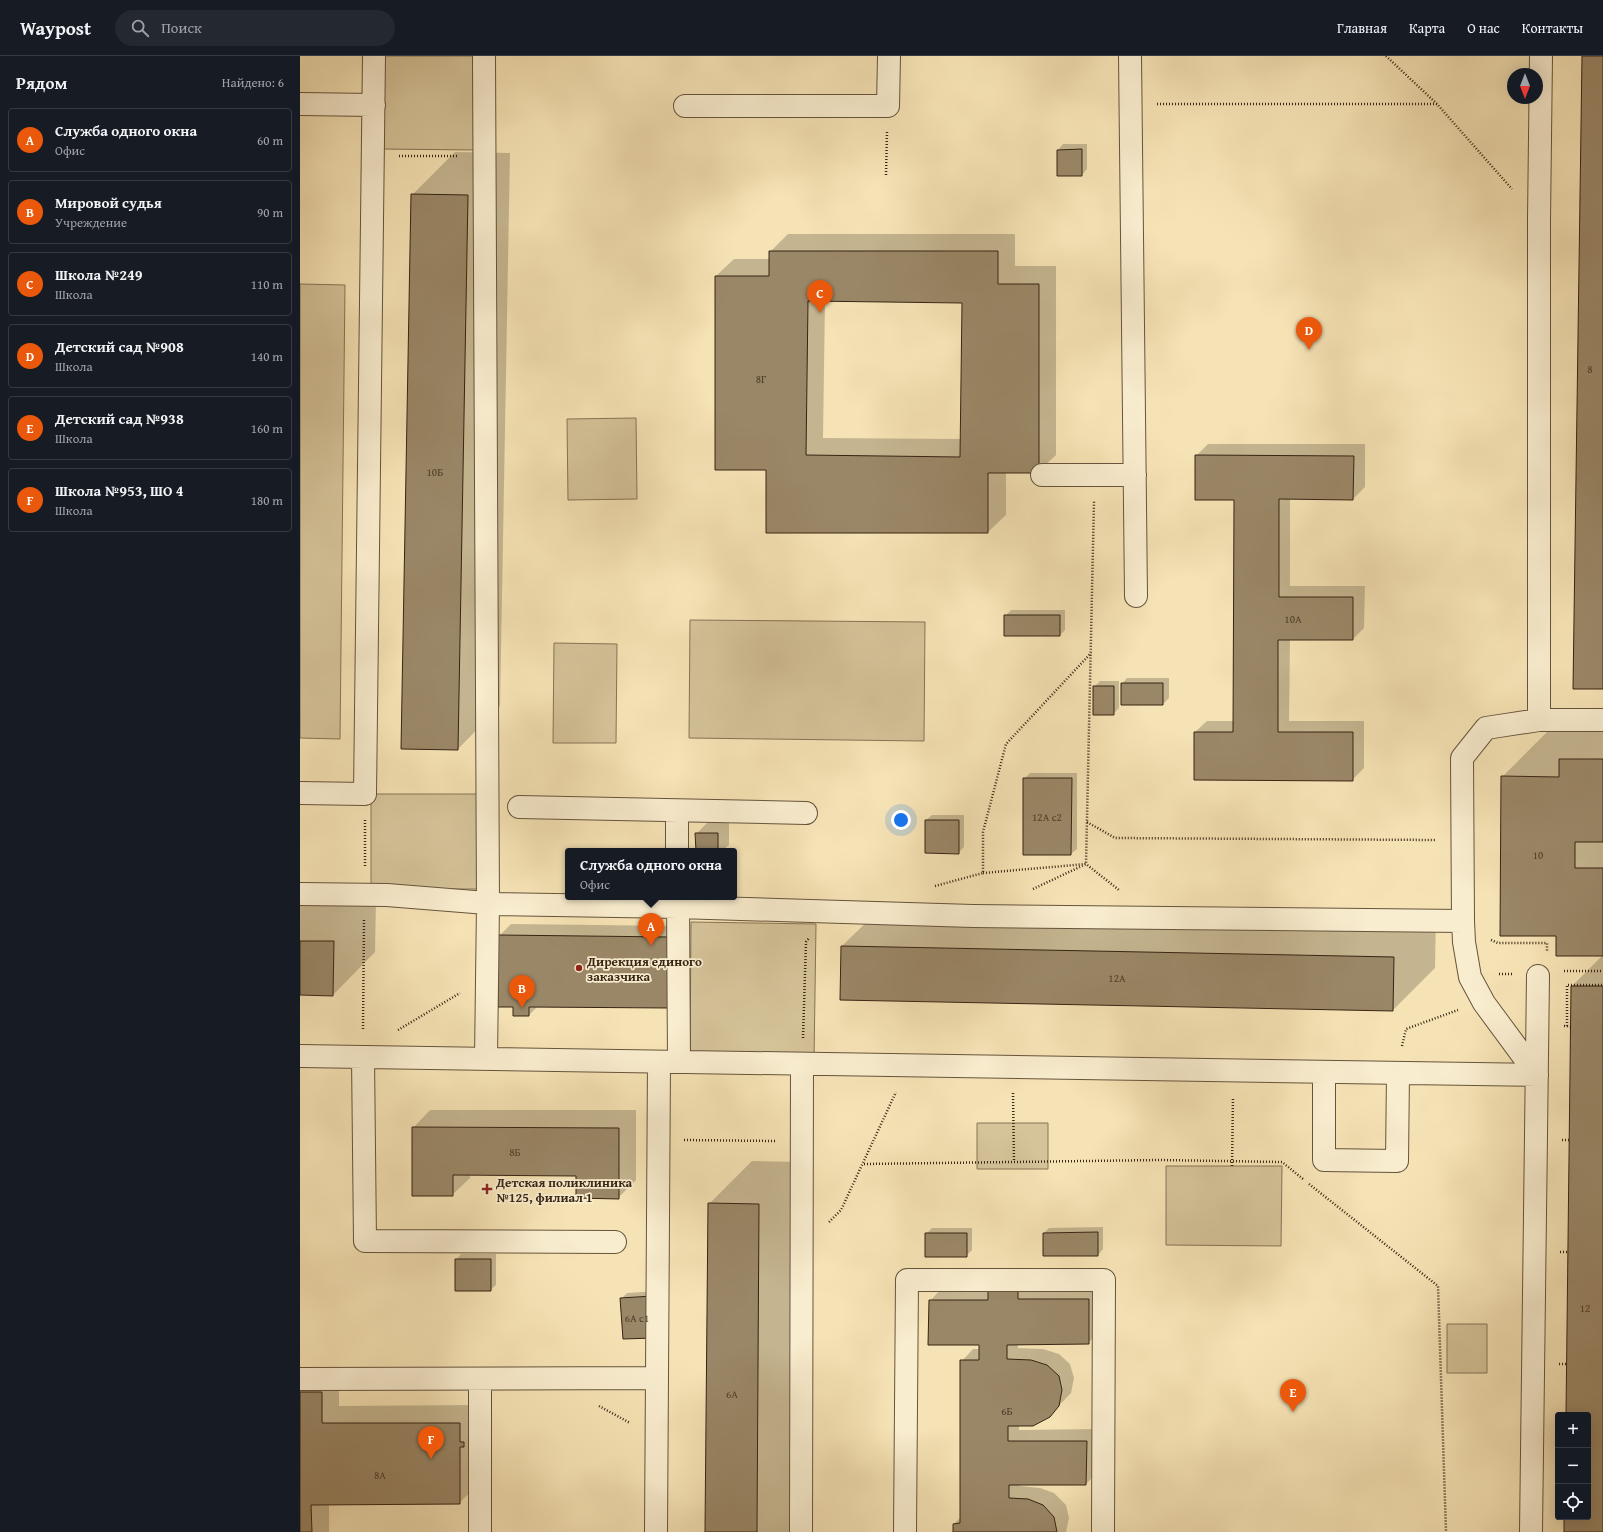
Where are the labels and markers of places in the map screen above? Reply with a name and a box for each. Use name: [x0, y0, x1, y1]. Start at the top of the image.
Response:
pin: C: [807, 280, 833, 313]
pin: D: [1296, 317, 1322, 350]
pin: A: [638, 913, 664, 946]
place label: Дирекция единого заказчика: [586, 952, 702, 986]
marker: Дирекция единого заказчика: [574, 963, 584, 973]
pin: B: [509, 975, 535, 1008]
place label: Детская поликлиника №125, филиал 1: [495, 1173, 633, 1207]
marker: Детская поликлиника №125, филиал 1: [481, 1183, 493, 1195]
pin: E: [1280, 1379, 1306, 1412]
pin: F: [418, 1426, 444, 1459]

